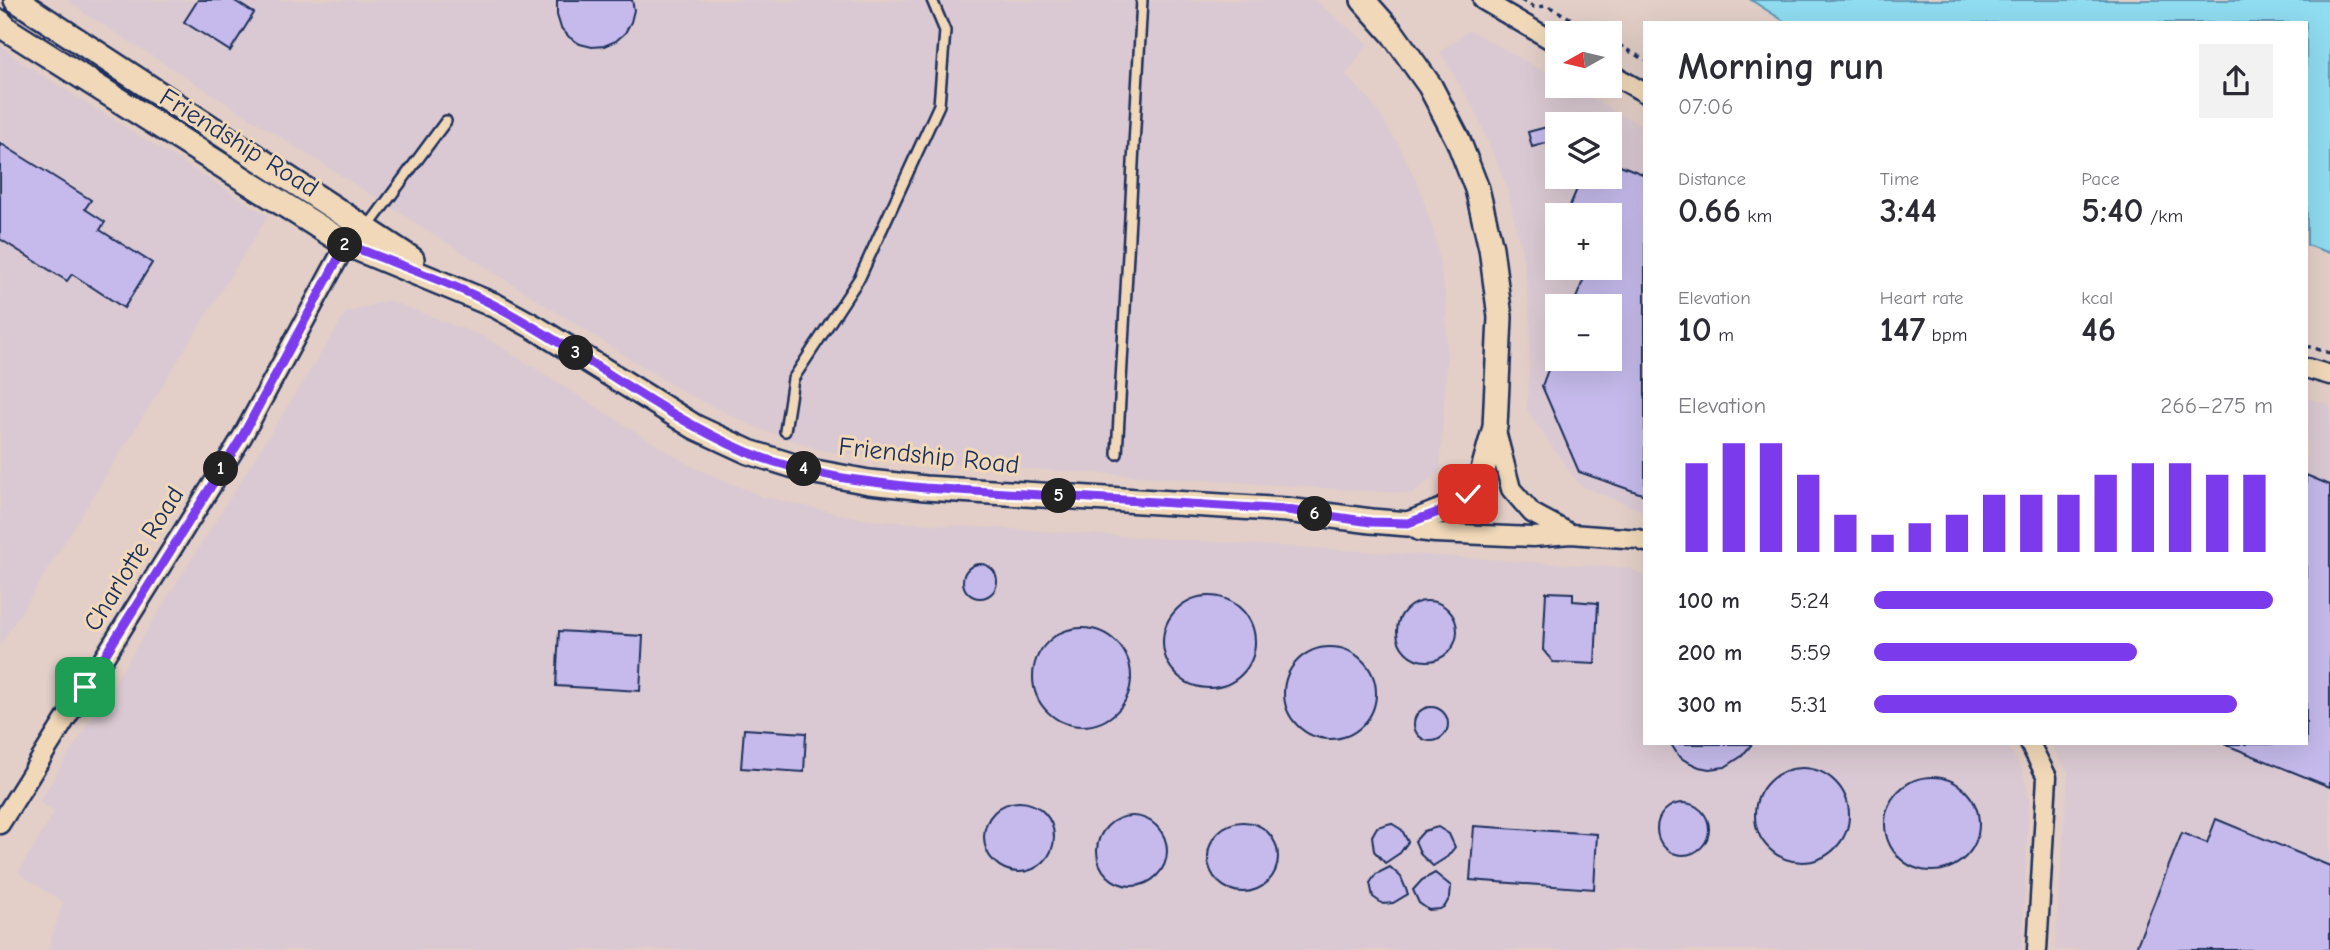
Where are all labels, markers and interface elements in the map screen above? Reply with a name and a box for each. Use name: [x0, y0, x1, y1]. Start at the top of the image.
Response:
north arrow: [1545, 21, 1622, 98]
map controls: [1545, 21, 1622, 371]
button: share: [2199, 44, 2273, 118]
text: Morning run: [1678, 45, 1884, 89]
street label: Friendship Road: [154, 82, 324, 204]
text: 07:06: [1678, 93, 1734, 120]
button: layers: [1545, 112, 1622, 189]
text: Distance: [1678, 168, 1746, 190]
text: Time: [1880, 168, 1919, 190]
text: Pace: [2081, 168, 2120, 190]
text: 0.66: [1678, 190, 1741, 231]
text: 3:44: [1880, 190, 1937, 231]
text: 5:40: [2081, 190, 2144, 231]
button: +: [1545, 203, 1622, 280]
text: km: [1741, 205, 1772, 227]
text: /km: [2144, 205, 2183, 227]
pin: 2: [328, 228, 362, 262]
text: 2: [340, 233, 349, 255]
text: Elevation: [1678, 287, 1751, 309]
text: Heart rate: [1880, 287, 1963, 309]
text: kcal: [2081, 287, 2113, 309]
button: −: [1545, 294, 1622, 371]
text: 10: [1678, 309, 1712, 350]
text: 147: [1880, 309, 1925, 350]
text: 46: [2081, 309, 2116, 350]
text: m: [1712, 324, 1734, 346]
text: bpm: [1925, 324, 1968, 346]
pin: 3: [558, 336, 594, 370]
text: 3: [571, 341, 580, 363]
text: Elevation: [1678, 392, 1766, 419]
text: 266–275 m: [2160, 392, 2273, 419]
street label: Friendship Road: [837, 432, 1021, 480]
pin: 1: [204, 452, 238, 486]
pin: 4: [786, 452, 822, 486]
text: 1: [217, 457, 224, 479]
text: 4: [799, 457, 808, 479]
pin: [1438, 464, 1498, 524]
icon: check: [1449, 475, 1487, 513]
pin: 5: [1042, 478, 1076, 514]
street label: Charlotte Road: [78, 481, 190, 637]
text: 5: [1053, 484, 1064, 506]
pin: 6: [1298, 496, 1332, 532]
text: 6: [1310, 502, 1319, 524]
text: 100 m: [1678, 587, 1740, 614]
text: 5:24: [1790, 587, 1830, 614]
text: 200 m: [1678, 639, 1742, 666]
text: 5:59: [1790, 639, 1831, 666]
pin: [55, 657, 115, 717]
icon: arrive: [66, 668, 104, 706]
text: 300 m: [1678, 691, 1742, 718]
text: 5:31: [1790, 691, 1827, 718]

